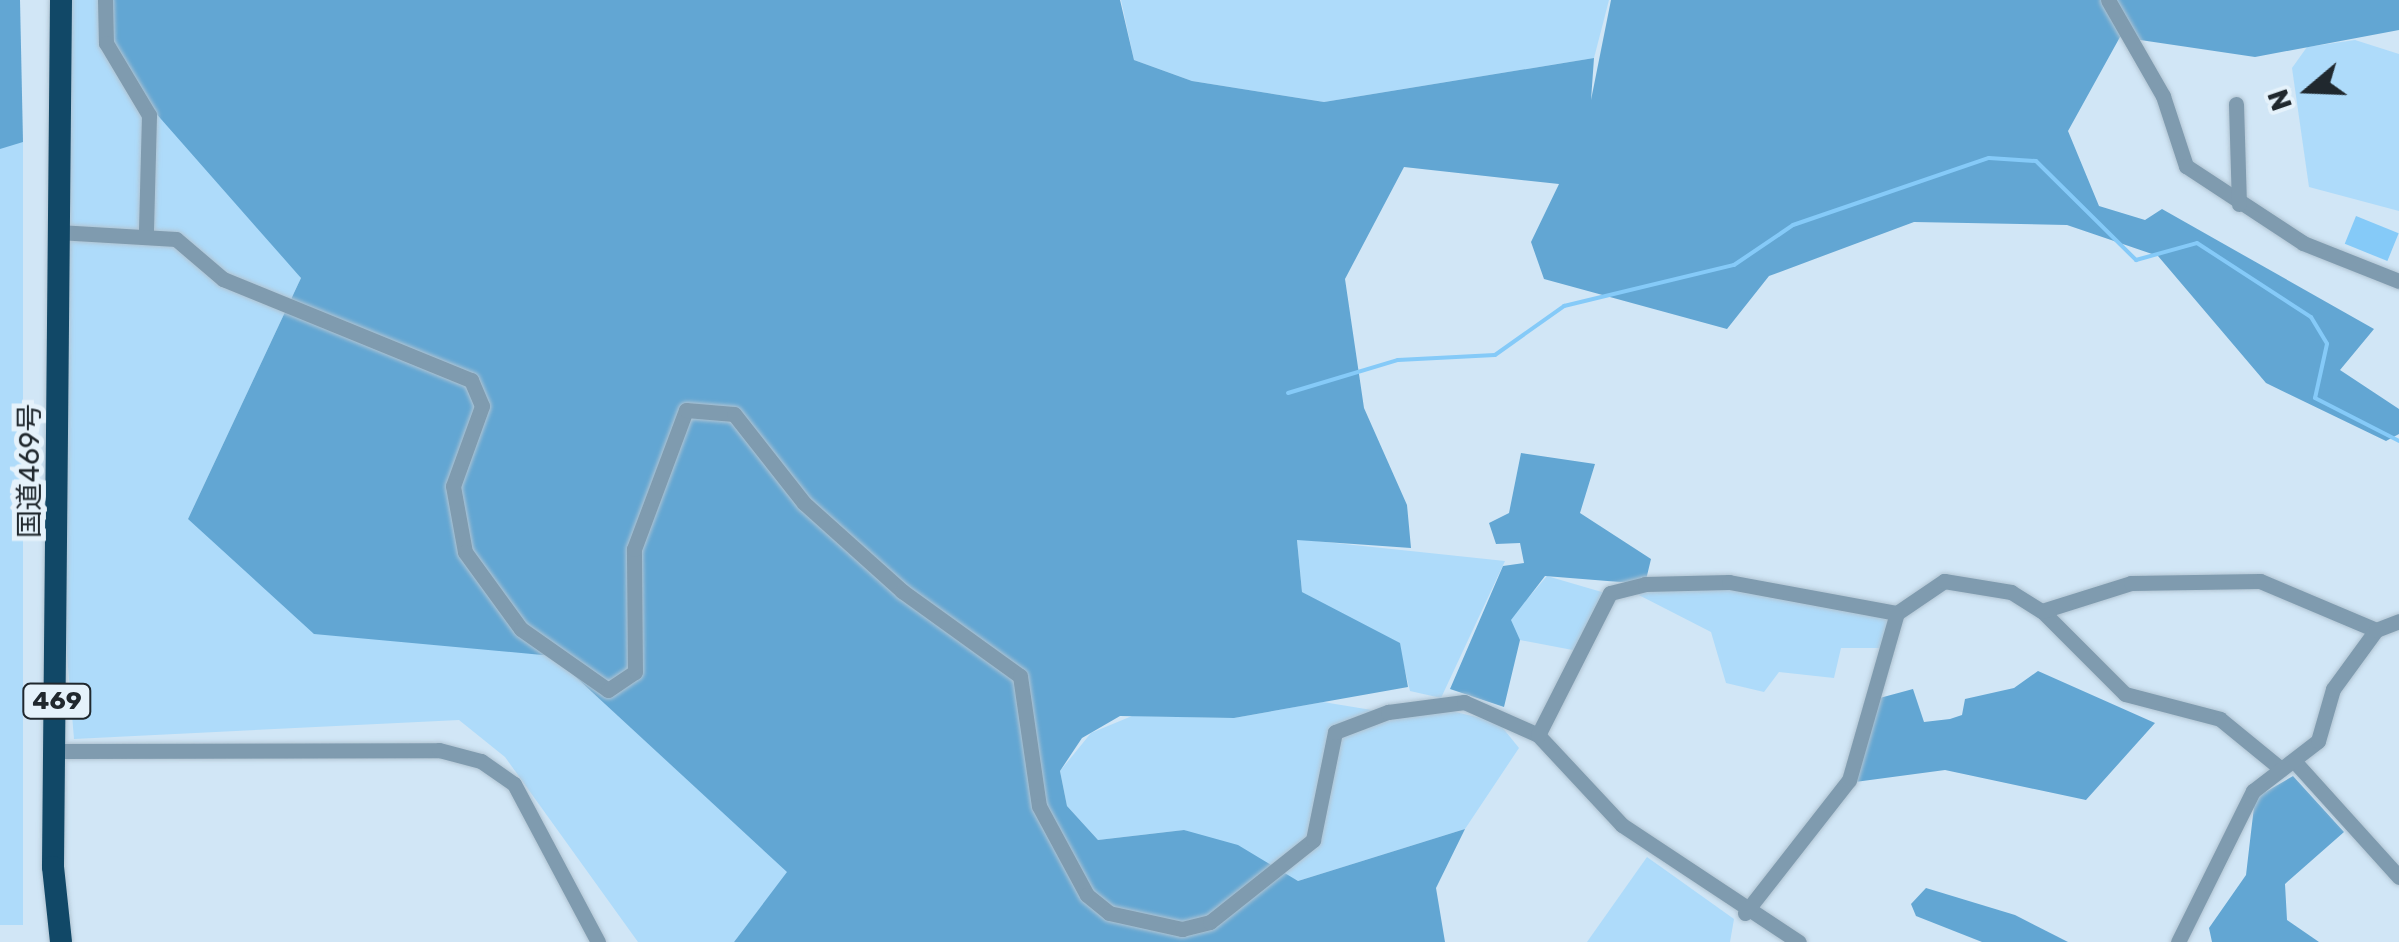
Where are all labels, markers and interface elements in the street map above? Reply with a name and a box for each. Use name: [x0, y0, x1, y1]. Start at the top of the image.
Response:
north arrow: [2259, 40, 2359, 140]
text: N: [2261, 85, 2299, 115]
street label: 国道469号: [13, 404, 47, 538]
road number: 469: [22, 681, 92, 721]

